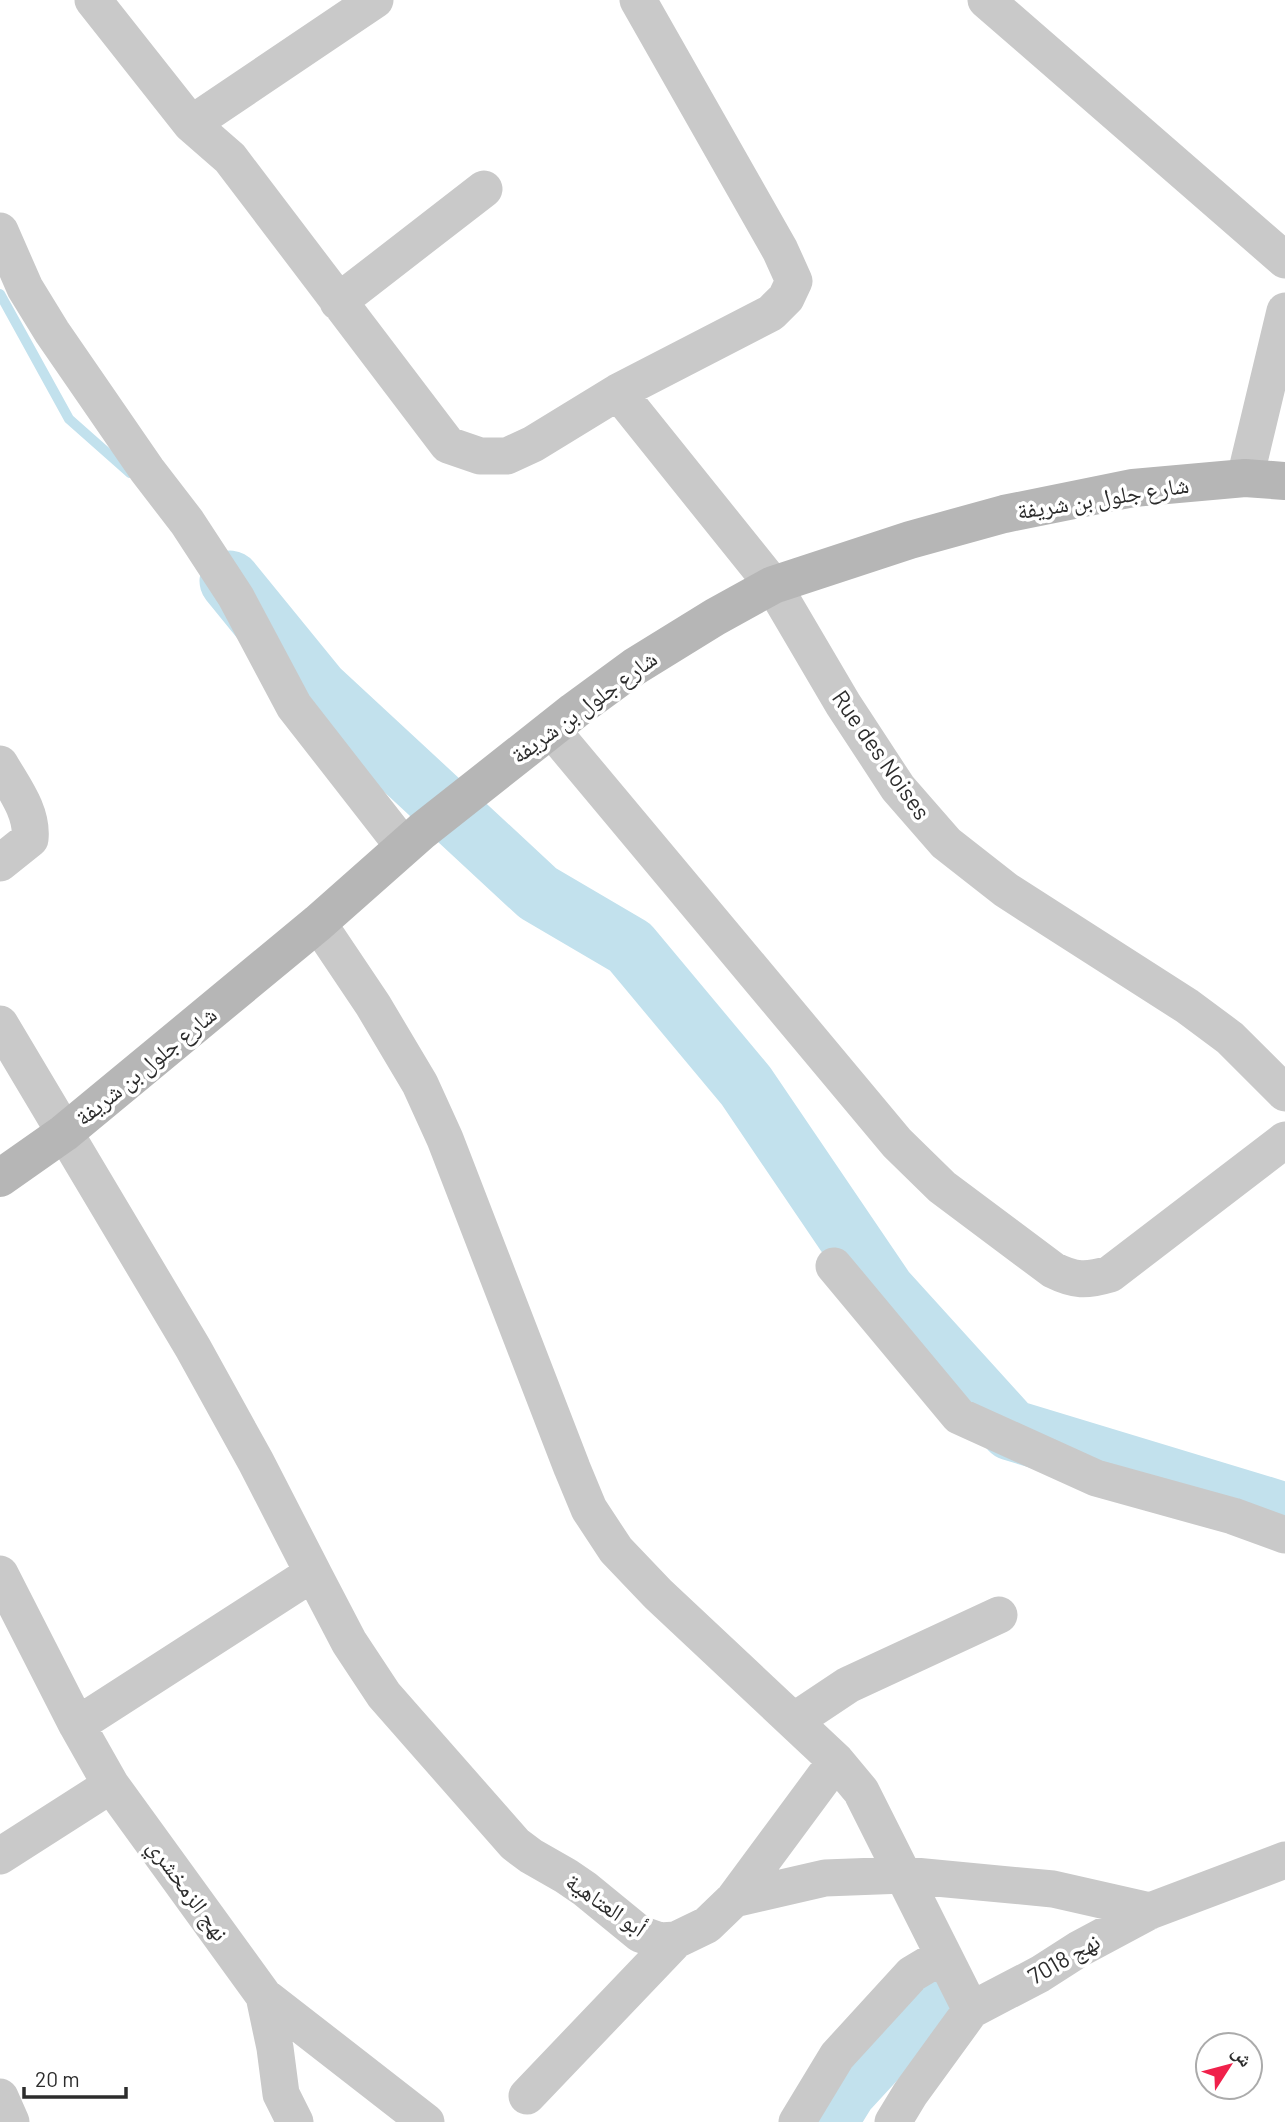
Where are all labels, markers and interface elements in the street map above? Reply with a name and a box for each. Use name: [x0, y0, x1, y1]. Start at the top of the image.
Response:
street label: شارع جلول بن شريفة: [1015, 470, 1191, 526]
street label: شارع جلول بن شريفة: [505, 644, 663, 770]
street label: Rue des Noises: [827, 684, 937, 825]
street label: شارع جلول بن شريفة: [69, 1000, 223, 1132]
street label: نهج الزمخشري: [138, 1833, 235, 1949]
street label: أبو العتاهية: [561, 1866, 652, 1942]
street label: نهج 7018: [1023, 1926, 1105, 1992]
north arrow: [1194, 2031, 1264, 2101]
text: ش: [1227, 2041, 1258, 2071]
scale bar: [24, 2056, 126, 2100]
text: 20 m: [35, 2066, 80, 2091]

